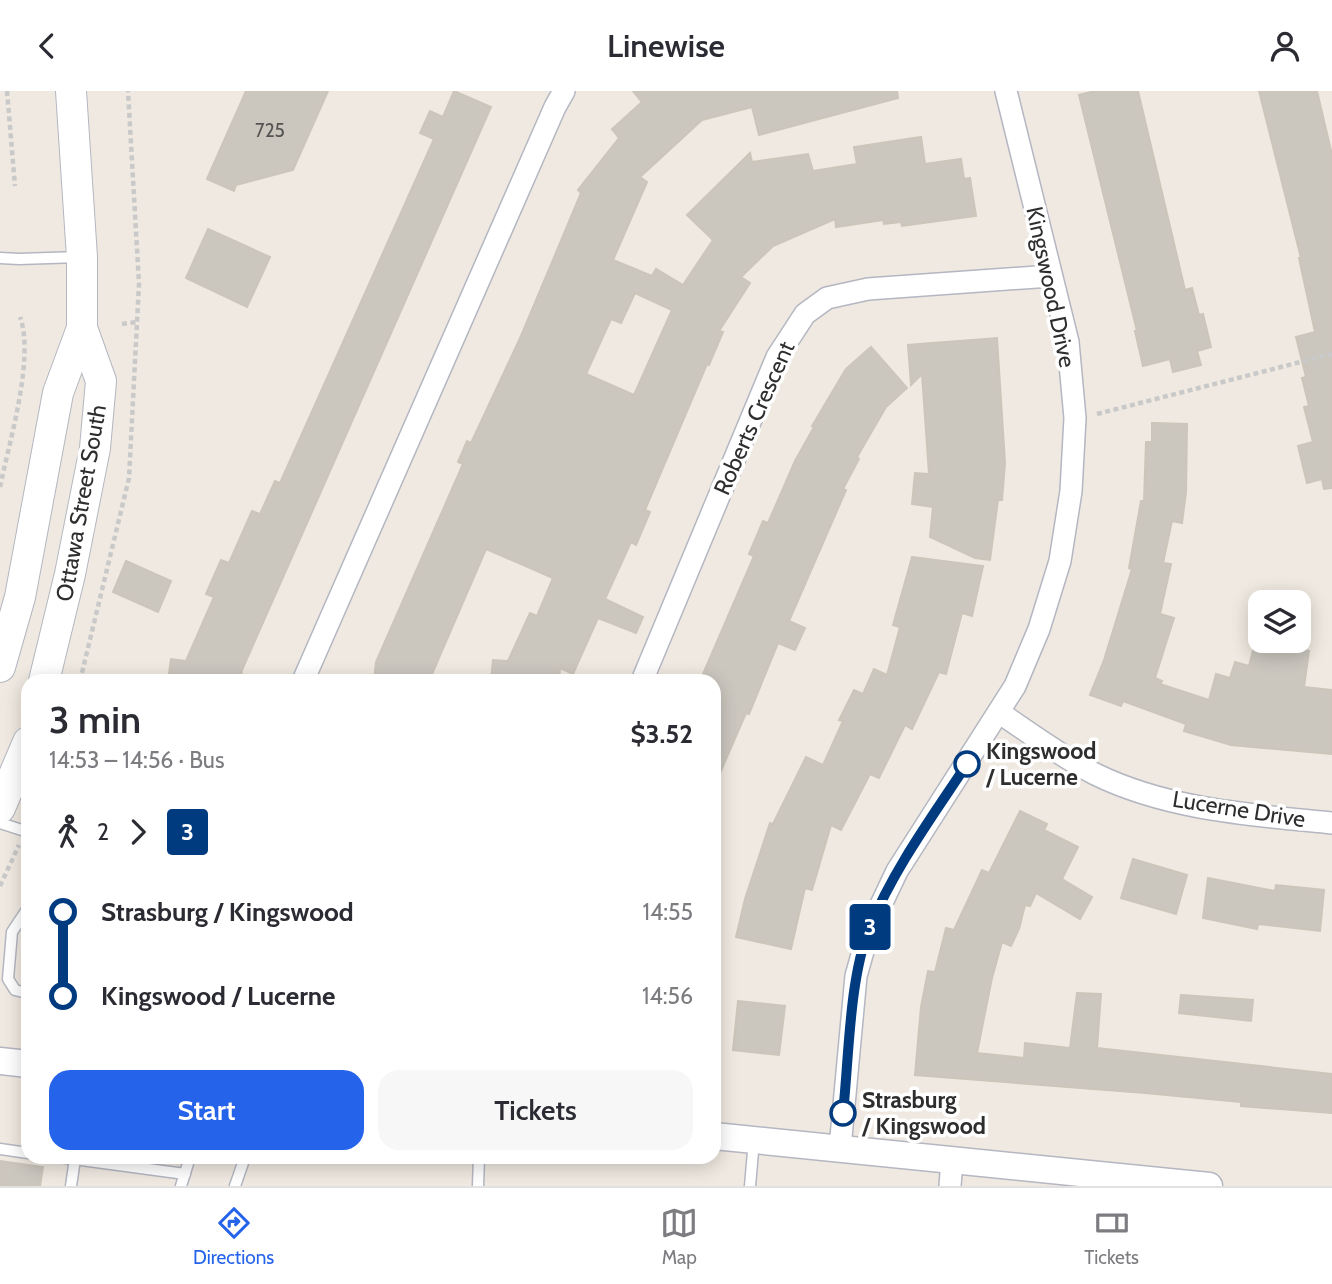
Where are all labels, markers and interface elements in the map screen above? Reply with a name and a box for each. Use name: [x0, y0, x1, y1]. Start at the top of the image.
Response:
text: Linewise: [607, 26, 725, 65]
icon: back: [28, 27, 66, 65]
icon: person: [1266, 27, 1304, 65]
house number: 725: [255, 119, 285, 142]
street label: Kingswood Drive: [1020, 204, 1082, 370]
street label: Roberts Crescent: [708, 337, 800, 499]
street label: Ottawa Street South: [50, 402, 112, 604]
map controls: [1248, 590, 1311, 653]
button: layers: [1248, 590, 1311, 653]
text: 3 min: [49, 696, 141, 743]
text: $3.52: [630, 718, 693, 750]
place label: Kingswood / Lucerne: [985, 737, 1096, 791]
text: 14:53 – 14:56 · Bus: [49, 746, 224, 774]
marker: Kingswood / Lucerne: [954, 751, 980, 777]
street label: Lucerne Drive: [1171, 785, 1308, 833]
icon: walk: [49, 813, 87, 851]
icon: forward: [119, 813, 157, 851]
text: 3: [181, 817, 194, 846]
text: 2: [97, 818, 109, 846]
text: Strasburg / Kingswood: [101, 896, 354, 928]
text: 14:55: [643, 898, 693, 926]
line badge: 3: [847, 904, 893, 950]
text: 3: [864, 912, 876, 941]
text: Kingswood / Lucerne: [101, 980, 336, 1012]
text: 14:56: [642, 982, 693, 1010]
button: Start: [49, 1070, 364, 1150]
button: Tickets: [378, 1070, 693, 1150]
place label: Strasburg / Kingswood: [861, 1086, 986, 1140]
marker: Strasburg / Kingswood: [830, 1100, 856, 1126]
tab: Directions: [193, 1204, 274, 1269]
tab: Map: [660, 1204, 698, 1269]
tab: Tickets: [1084, 1204, 1139, 1269]

